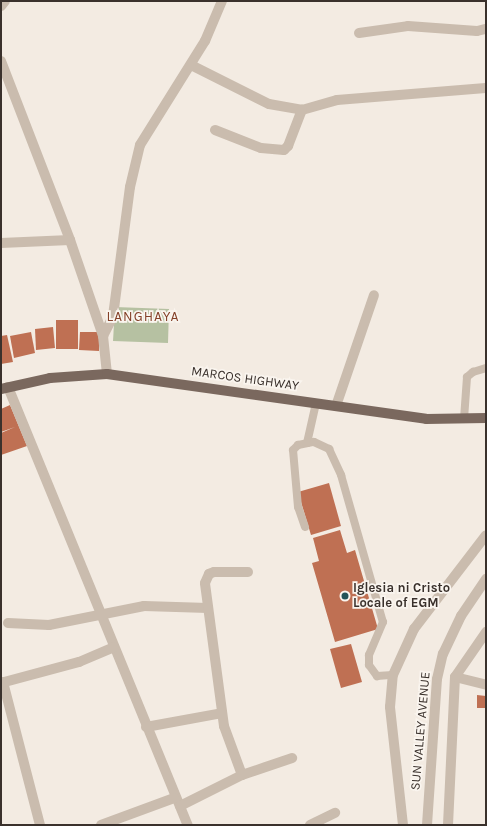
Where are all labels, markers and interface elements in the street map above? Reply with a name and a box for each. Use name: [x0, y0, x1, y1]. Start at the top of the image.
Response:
district label: LANGHAYA: [107, 309, 179, 325]
street label: MARCOS HIGHWAY: [190, 364, 300, 394]
place label: Iglesia ni Cristo Locale of EGM: [353, 581, 450, 612]
marker: Iglesia ni Cristo Locale of EGM: [340, 591, 350, 601]
street label: SUN VALLEY AVENUE: [408, 671, 434, 791]

